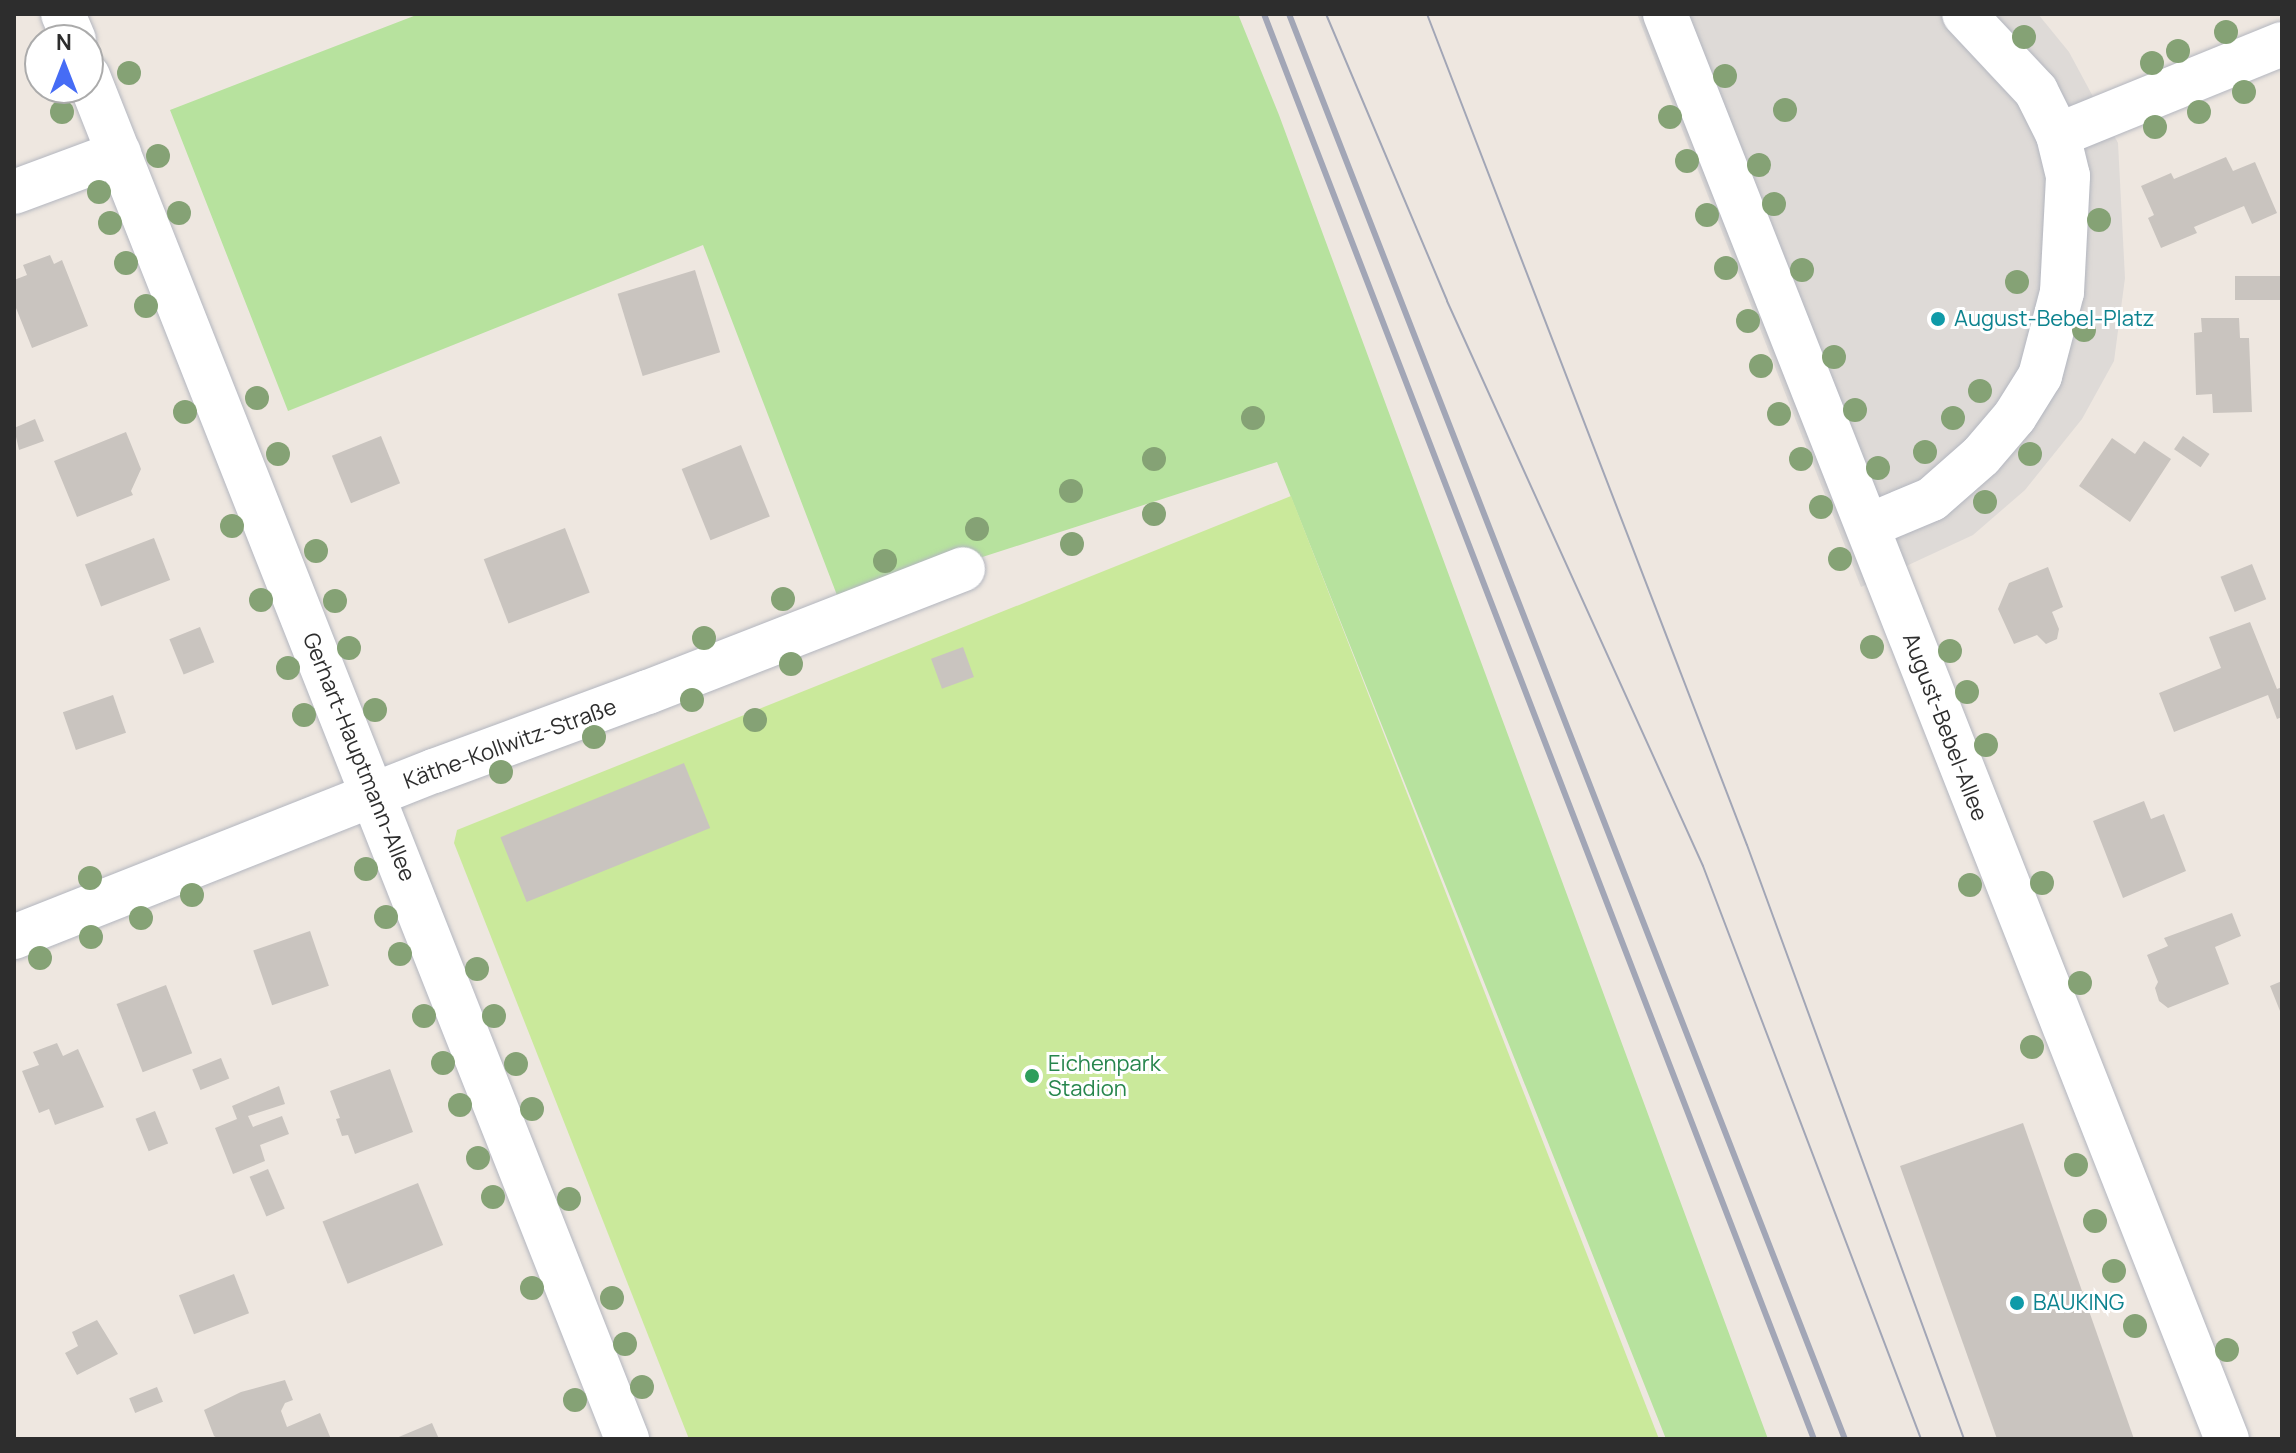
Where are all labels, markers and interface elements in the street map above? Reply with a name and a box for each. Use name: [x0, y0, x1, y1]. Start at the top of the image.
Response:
north arrow: [24, 24, 104, 104]
text: N: [56, 27, 72, 57]
place label: August-Bebel-Platz: [1954, 306, 2154, 332]
marker: August-Bebel-Platz: [1929, 310, 1947, 328]
street label: Gerhart-Hauptmann-Allee: [297, 629, 421, 885]
street label: August-Bebel-Allee: [1897, 629, 1993, 825]
street label: Käthe-Kollwitz-Straße: [400, 693, 620, 795]
place label: Eichenpark Stadion: [1048, 1050, 1161, 1102]
marker: Eichenpark Stadion: [1023, 1067, 1041, 1085]
place label: BAUKING: [2033, 1290, 2124, 1316]
marker: BAUKING: [2008, 1294, 2026, 1312]

